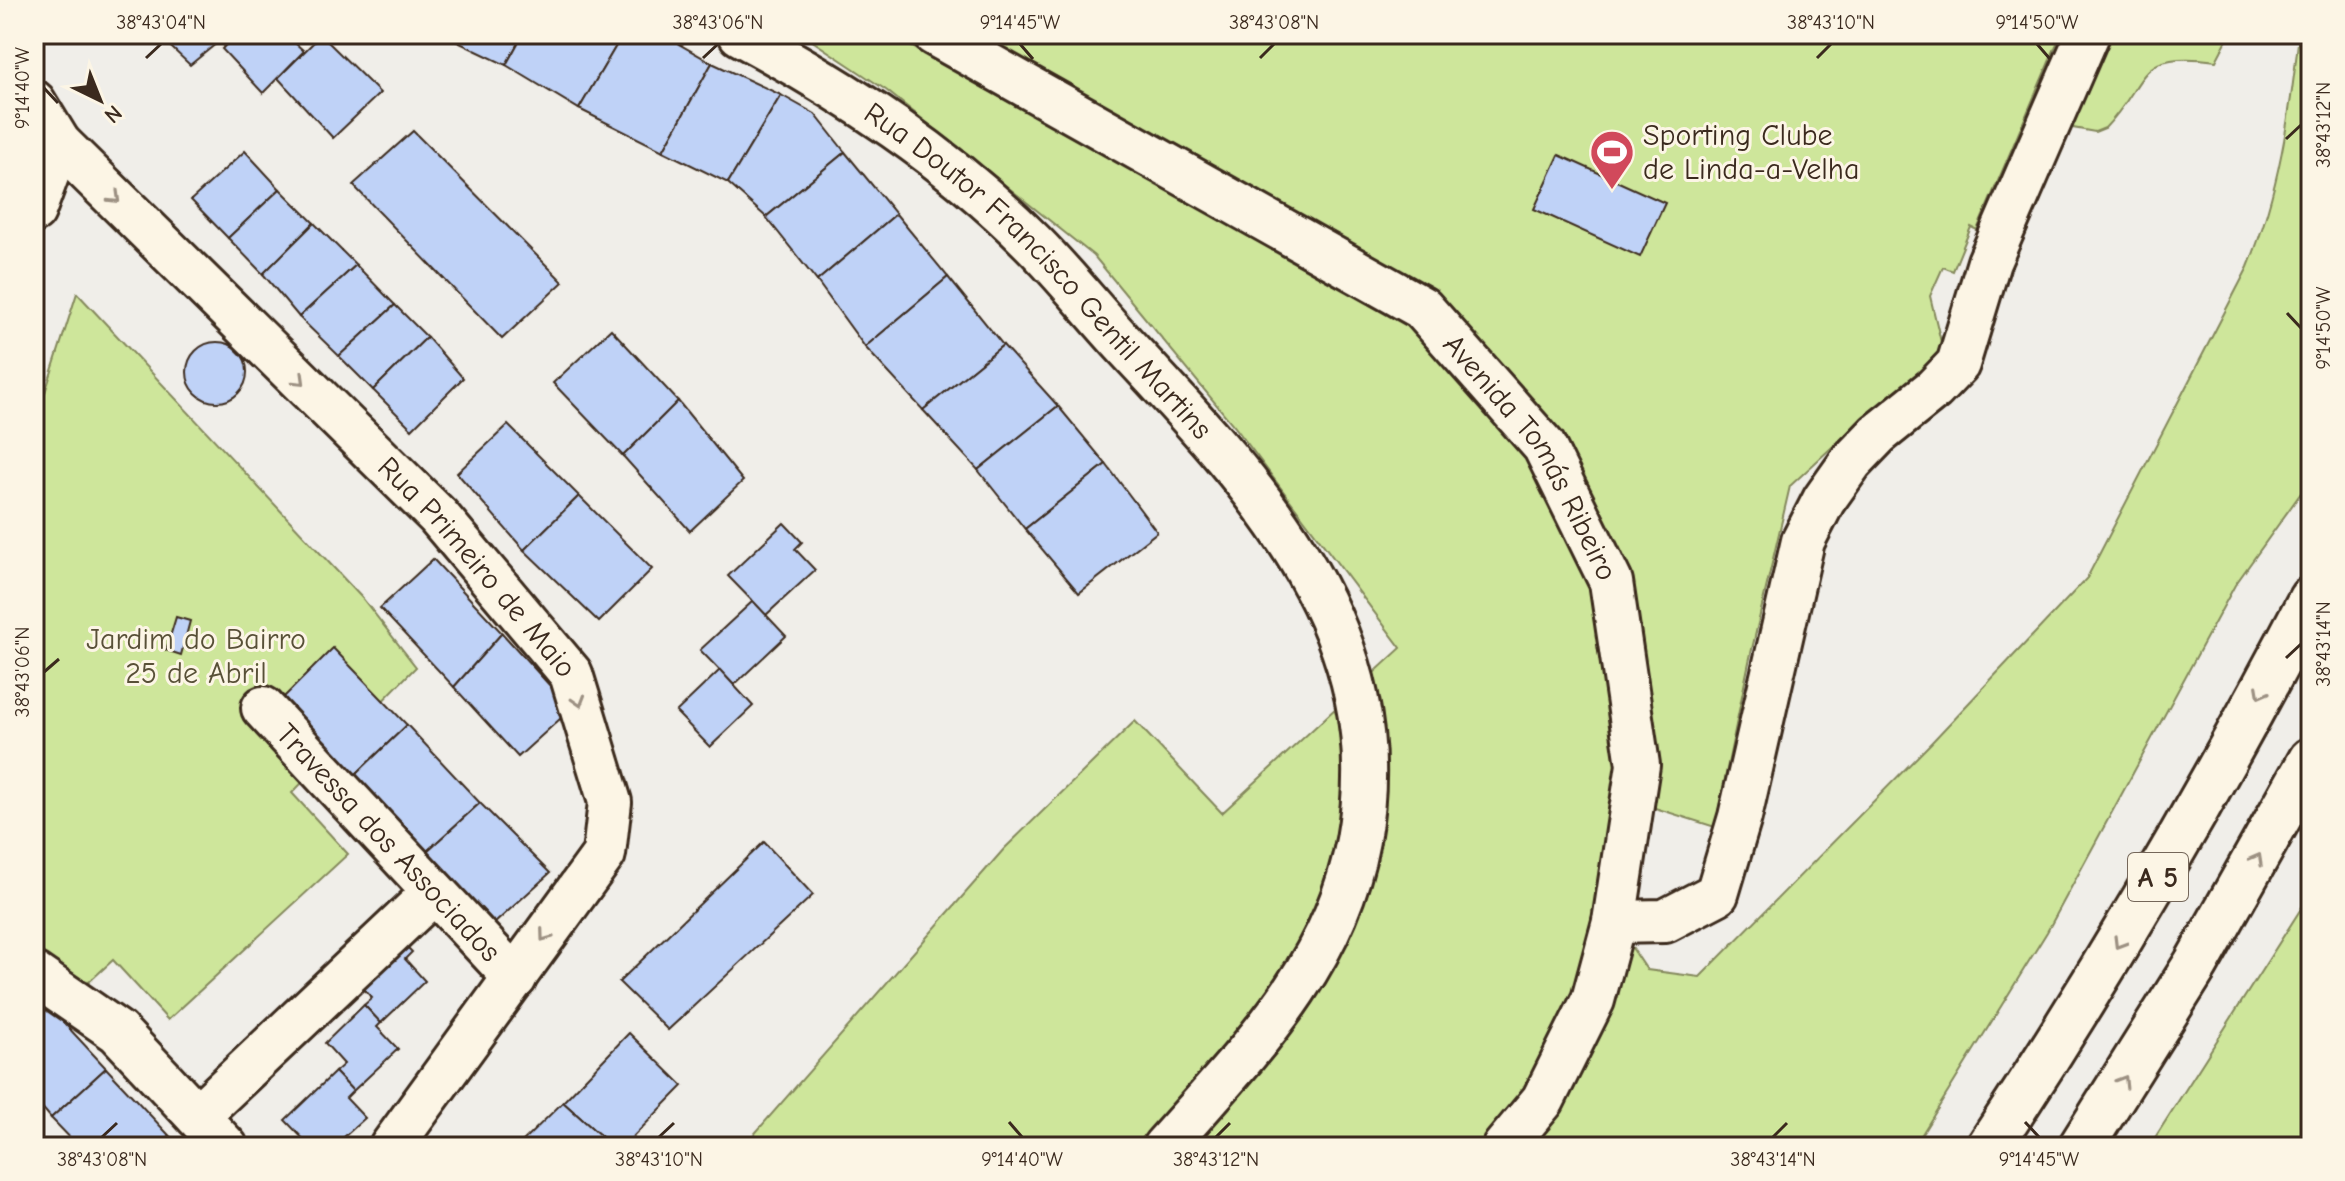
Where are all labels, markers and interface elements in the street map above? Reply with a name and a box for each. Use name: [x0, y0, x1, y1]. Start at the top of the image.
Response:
text: 38°43'04"N: [116, 11, 206, 34]
text: 38°43'06"N: [673, 11, 763, 34]
text: 9°14'45"W: [980, 11, 1061, 34]
text: 38°43'08"N: [1229, 11, 1319, 34]
text: 38°43'10"N: [1787, 11, 1875, 34]
text: 9°14'50"W: [1996, 11, 2079, 34]
text: 9°14'40"W: [11, 46, 34, 129]
north arrow: [60, 60, 140, 140]
text: 38°43'12"N: [2312, 82, 2335, 168]
street label: Rua Doutor Francisco Gentil Martins: [858, 95, 1219, 447]
text: N: [99, 99, 127, 128]
place label: Sporting Clube de Linda-a-Velha: [1643, 118, 1859, 187]
sports icon: Sporting Clube de Linda-a-Velha: [1588, 128, 1636, 191]
one-way arrow: [106, 188, 120, 203]
text: 9°14'50"W: [2312, 286, 2335, 369]
street label: Avenida Tomás Ribeiro: [1436, 327, 1624, 586]
one-way arrow: [291, 371, 305, 385]
street label: Rua Primeiro de Maio: [370, 450, 583, 685]
text: 38°43'14"N: [2312, 601, 2335, 687]
park label: Jardim do Bairro 25 de Abril: [86, 622, 306, 691]
text: 38°43'06"N: [11, 627, 34, 717]
one-way arrow: [2256, 685, 2271, 699]
one-way arrow: [570, 693, 586, 707]
street label: Travessa dos Associados: [269, 717, 508, 969]
road number: A 5: [2128, 853, 2188, 901]
one-way arrow: [2247, 853, 2263, 867]
one-way arrow: [540, 928, 555, 942]
one-way arrow: [2113, 934, 2128, 949]
one-way arrow: [2113, 1076, 2128, 1090]
text: 38°43'08"N: [57, 1148, 147, 1171]
text: 38°43'10"N: [615, 1148, 703, 1171]
text: 9°14'40"W: [981, 1148, 1064, 1171]
text: 38°43'12"N: [1173, 1148, 1259, 1171]
text: 38°43'14"N: [1730, 1148, 1816, 1171]
text: 9°14'45"W: [1999, 1148, 2080, 1171]

